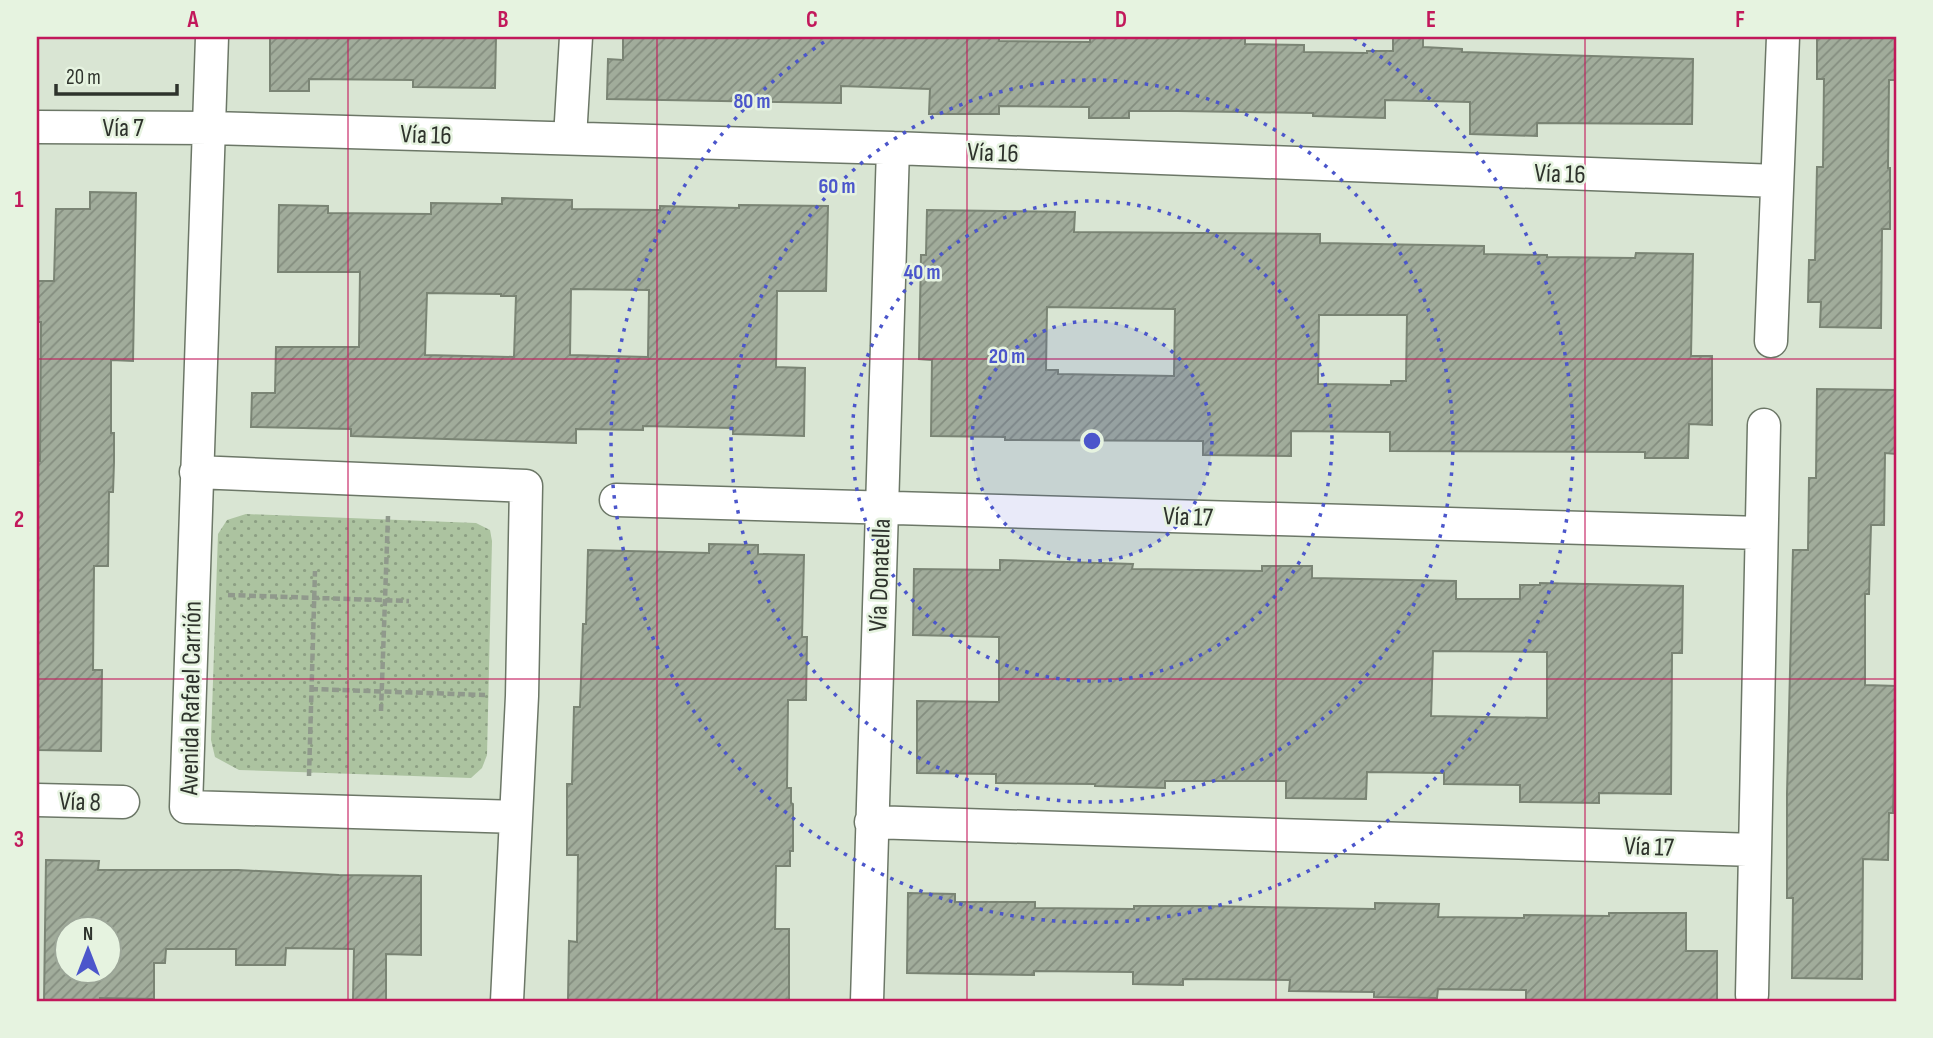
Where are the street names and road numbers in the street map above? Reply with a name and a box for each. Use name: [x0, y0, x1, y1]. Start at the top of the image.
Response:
street label: Vía 7: [102, 113, 144, 144]
street label: Vía 16: [400, 119, 452, 152]
street label: Vía 16: [967, 137, 1019, 170]
street label: Vía 16: [1534, 158, 1586, 191]
street label: Vía 17: [1162, 501, 1214, 534]
street label: Vía Donatella: [863, 518, 898, 632]
street label: Avenida Rafael Carrión: [174, 601, 209, 796]
street label: Vía 8: [58, 786, 102, 819]
street label: Vía 17: [1623, 831, 1675, 864]

